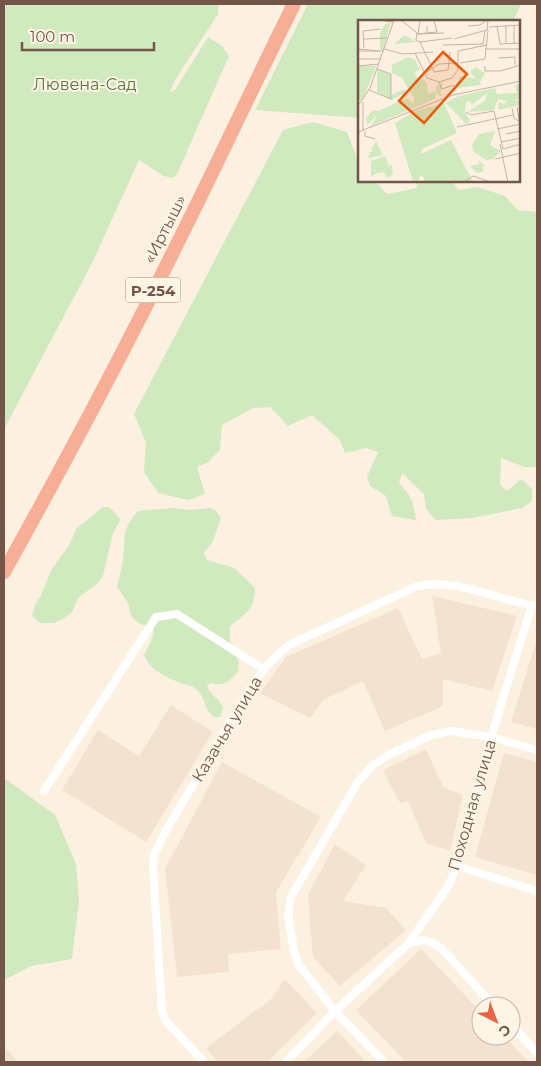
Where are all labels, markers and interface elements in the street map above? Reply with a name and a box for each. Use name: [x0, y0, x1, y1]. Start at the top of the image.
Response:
scale bar: [22, 20, 155, 52]
inset map: [358, 20, 521, 182]
text: 100 m: [30, 27, 75, 46]
park label: Лювена-Сад: [33, 75, 137, 94]
street label: «Иртыш»: [140, 192, 190, 266]
road number: Р-254: [126, 278, 180, 302]
street label: Казачья улица: [188, 673, 266, 785]
street label: Походная улица: [444, 737, 500, 873]
north arrow: [471, 996, 521, 1046]
text: С: [495, 1021, 515, 1041]

